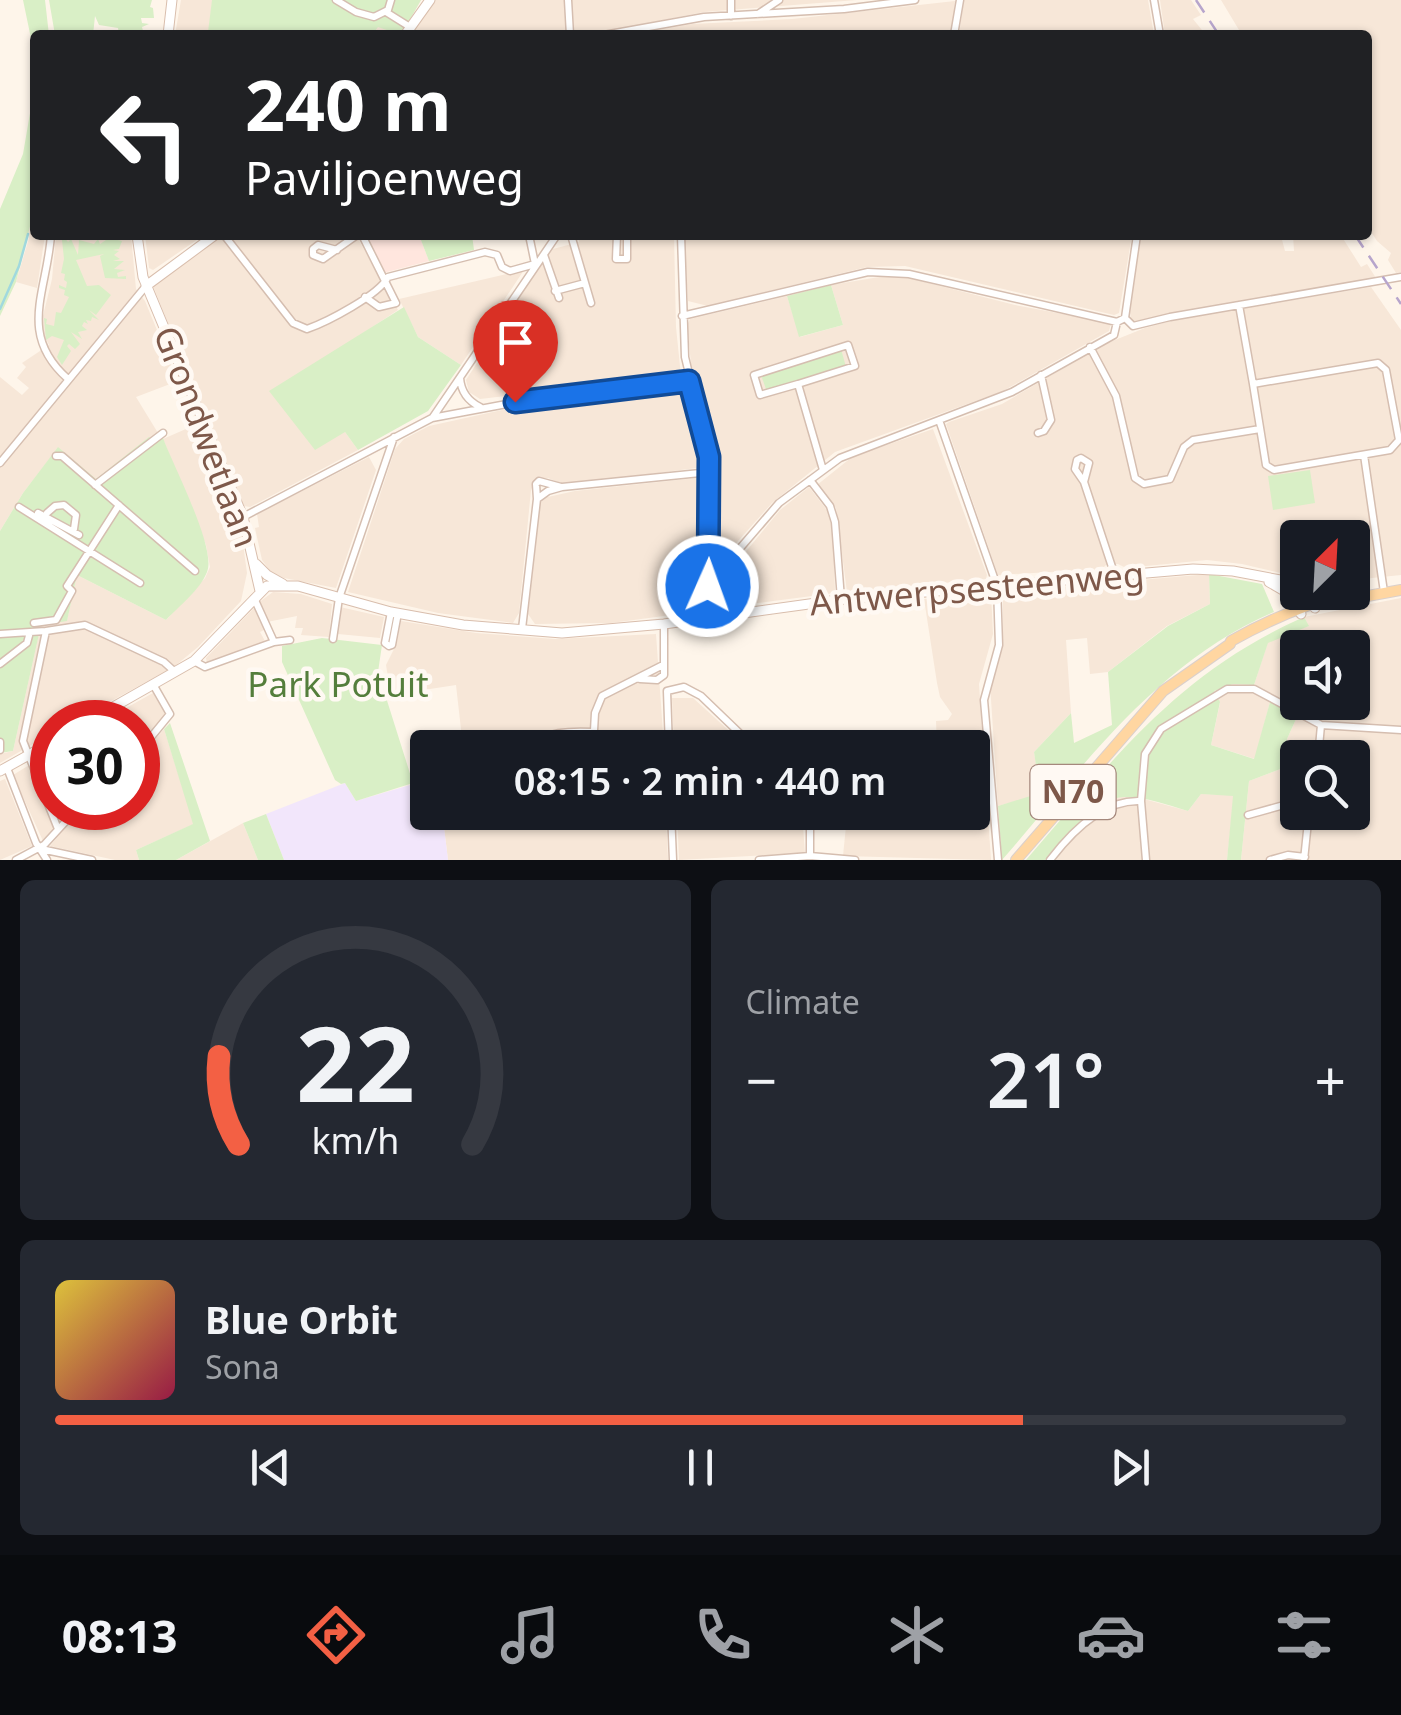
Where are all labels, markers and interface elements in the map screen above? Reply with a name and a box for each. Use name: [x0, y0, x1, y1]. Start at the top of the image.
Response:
text: 240 m: [245, 56, 452, 152]
icon: left: [80, 70, 210, 200]
text: Paviljoenweg: [245, 147, 524, 208]
pin: [473, 300, 558, 403]
icon: arrive: [488, 315, 543, 370]
street label: Grondwetlaan: [144, 319, 271, 554]
north arrow: [1280, 520, 1370, 610]
map controls: [1280, 520, 1370, 830]
position arrow: [656, 534, 760, 638]
street label: Antwerpsesteenweg: [808, 549, 1146, 626]
button: sound: [1280, 630, 1370, 720]
park label: Park Potuit: [247, 660, 429, 707]
speed limit sign: 30: [30, 700, 160, 830]
button: search: [1280, 740, 1370, 830]
text: 08:15 · 2 min · 440 m: [514, 754, 886, 806]
road number: N70: [1030, 765, 1116, 819]
text: Climate: [746, 980, 860, 1023]
text: 22: [296, 991, 415, 1132]
text: 21°: [987, 1028, 1105, 1130]
text: −: [746, 1042, 777, 1117]
text: +: [1315, 1042, 1346, 1117]
text: km/h: [311, 1116, 399, 1164]
text: Blue Orbit: [205, 1293, 398, 1345]
text: Sona: [205, 1345, 280, 1388]
icon: previous: [243, 1440, 298, 1495]
icon: pause: [673, 1440, 728, 1495]
icon: next: [1103, 1440, 1158, 1495]
icon: directions: [301, 1600, 371, 1670]
icon: music: [495, 1600, 565, 1670]
icon: phone: [688, 1600, 758, 1670]
icon: climate: [882, 1600, 952, 1670]
icon: car: [1076, 1600, 1146, 1670]
icon: filters: [1269, 1600, 1339, 1670]
text: 08:13: [62, 1605, 177, 1666]

